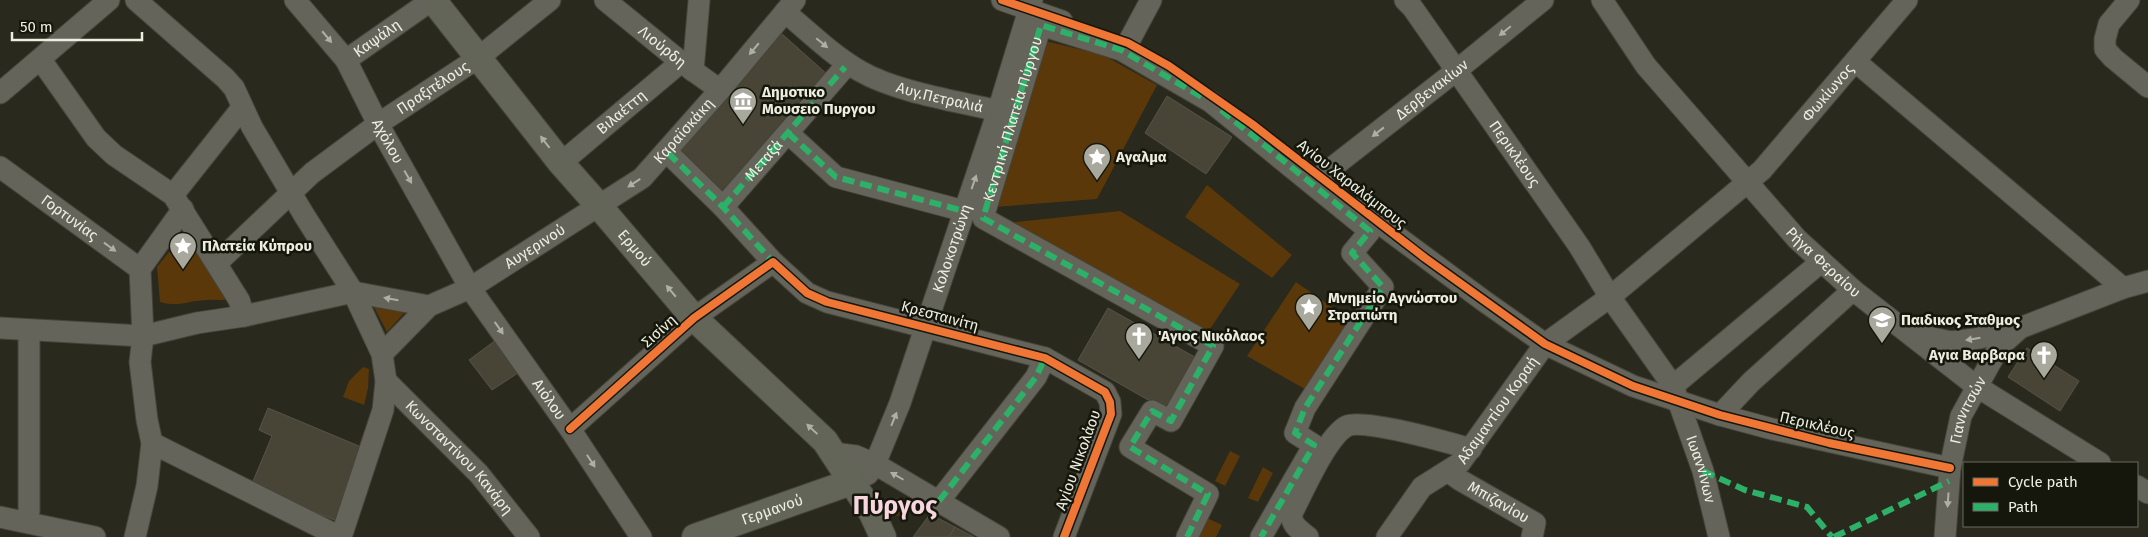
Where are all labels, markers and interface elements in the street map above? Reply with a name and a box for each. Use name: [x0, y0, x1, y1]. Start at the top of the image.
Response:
scale bar: [12, 10, 142, 42]
street label: Καψάλη: [350, 15, 404, 61]
text: 50 m: [20, 18, 53, 36]
street label: Λιούρδη: [635, 22, 690, 72]
one-way arrow: [1499, 25, 1512, 36]
one-way arrow: [321, 30, 332, 43]
street label: Κεντρική Πλατεία Πύργου: [979, 34, 1046, 204]
one-way arrow: [816, 37, 828, 48]
one-way arrow: [748, 43, 759, 56]
street label: Δερβενακίων: [1392, 55, 1473, 124]
street label: Πραξιτέλους: [393, 57, 473, 118]
street label: Φωκίωνος: [1798, 60, 1858, 125]
street label: Αυγ.Πετραλιά: [894, 78, 985, 116]
place label: Δημοτικο Μουσειο Πυργου: [761, 83, 876, 118]
street label: Βιλαέττη: [593, 86, 650, 138]
museum icon: Δημοτικο Μουσειο Πυργου: [728, 86, 758, 125]
street label: Καραϊσκάκη: [650, 94, 718, 167]
street label: Αχόλου: [368, 116, 407, 167]
street label: Περικλέους: [1485, 117, 1544, 190]
one-way arrow: [1371, 127, 1385, 137]
one-way arrow: [539, 136, 550, 149]
street label: Μεταξά: [741, 136, 787, 185]
street label: Αγίου Χαραλάμπους: [1294, 136, 1410, 232]
place icon: Αγαλμα: [1082, 142, 1112, 181]
place label: Αγαλμα: [1115, 148, 1167, 166]
one-way arrow: [404, 170, 413, 183]
one-way arrow: [971, 175, 978, 190]
one-way arrow: [627, 178, 640, 188]
street label: Γορτυνίας: [38, 191, 101, 244]
street label: Κολοκοτρώνη: [929, 202, 975, 295]
street label: Αυγερινού: [501, 220, 569, 273]
street label: Ρήγα Φεραίου: [1782, 224, 1864, 301]
street label: Ερμού: [614, 226, 656, 270]
place icon: Πλατεία Κύπρου: [168, 231, 198, 270]
place label: Πλατεία Κύπρου: [202, 237, 312, 255]
one-way arrow: [103, 242, 117, 252]
one-way arrow: [666, 285, 677, 298]
place label: Μνημείο Αγνώστου Στρατιώτη: [1328, 289, 1457, 324]
place icon: Μνημείο Αγνώστου Στρατιώτη: [1294, 292, 1324, 331]
one-way arrow: [383, 294, 399, 302]
street label: Κρεσταινίτη: [899, 297, 981, 335]
school or university icon: Παιδικος Σταθμος: [1867, 305, 1897, 344]
street label: Σισίνη: [638, 311, 680, 351]
place label: Παιδικος Σταθμος: [1901, 311, 2021, 329]
one-way arrow: [493, 321, 504, 334]
church icon: 'Αγιος Νικόλαος: [1124, 321, 1154, 360]
place label: 'Αγιος Νικόλαος: [1158, 327, 1266, 345]
one-way arrow: [1964, 335, 1980, 343]
church icon: Αγια Βαρβαρα: [2029, 340, 2059, 379]
place label: Αγια Βαρβαρα: [1928, 346, 2025, 364]
street label: Αδαμαντίου Κοραή: [1453, 353, 1542, 467]
street label: Γιαννιτσών: [1946, 373, 1990, 446]
street label: Αιόλου: [528, 376, 570, 423]
street label: Κωνσταντίνου Κανάρη: [402, 397, 517, 518]
street label: Αγίου Νικολάου: [1052, 407, 1104, 513]
street label: Περικλέους: [1778, 408, 1856, 442]
one-way arrow: [890, 412, 898, 426]
one-way arrow: [807, 423, 819, 435]
street label: Ιωαννίνων: [1682, 433, 1720, 505]
one-way arrow: [587, 455, 596, 468]
legend: [1963, 462, 2138, 527]
one-way arrow: [890, 472, 903, 481]
text: Cycle path: [2008, 473, 2078, 491]
street label: Μπιζανίου: [1465, 477, 1532, 527]
street label: Γερμανού: [739, 491, 806, 529]
district label: Πύργος: [853, 491, 937, 521]
one-way arrow: [1944, 492, 1952, 508]
text: Path: [2008, 498, 2038, 516]

